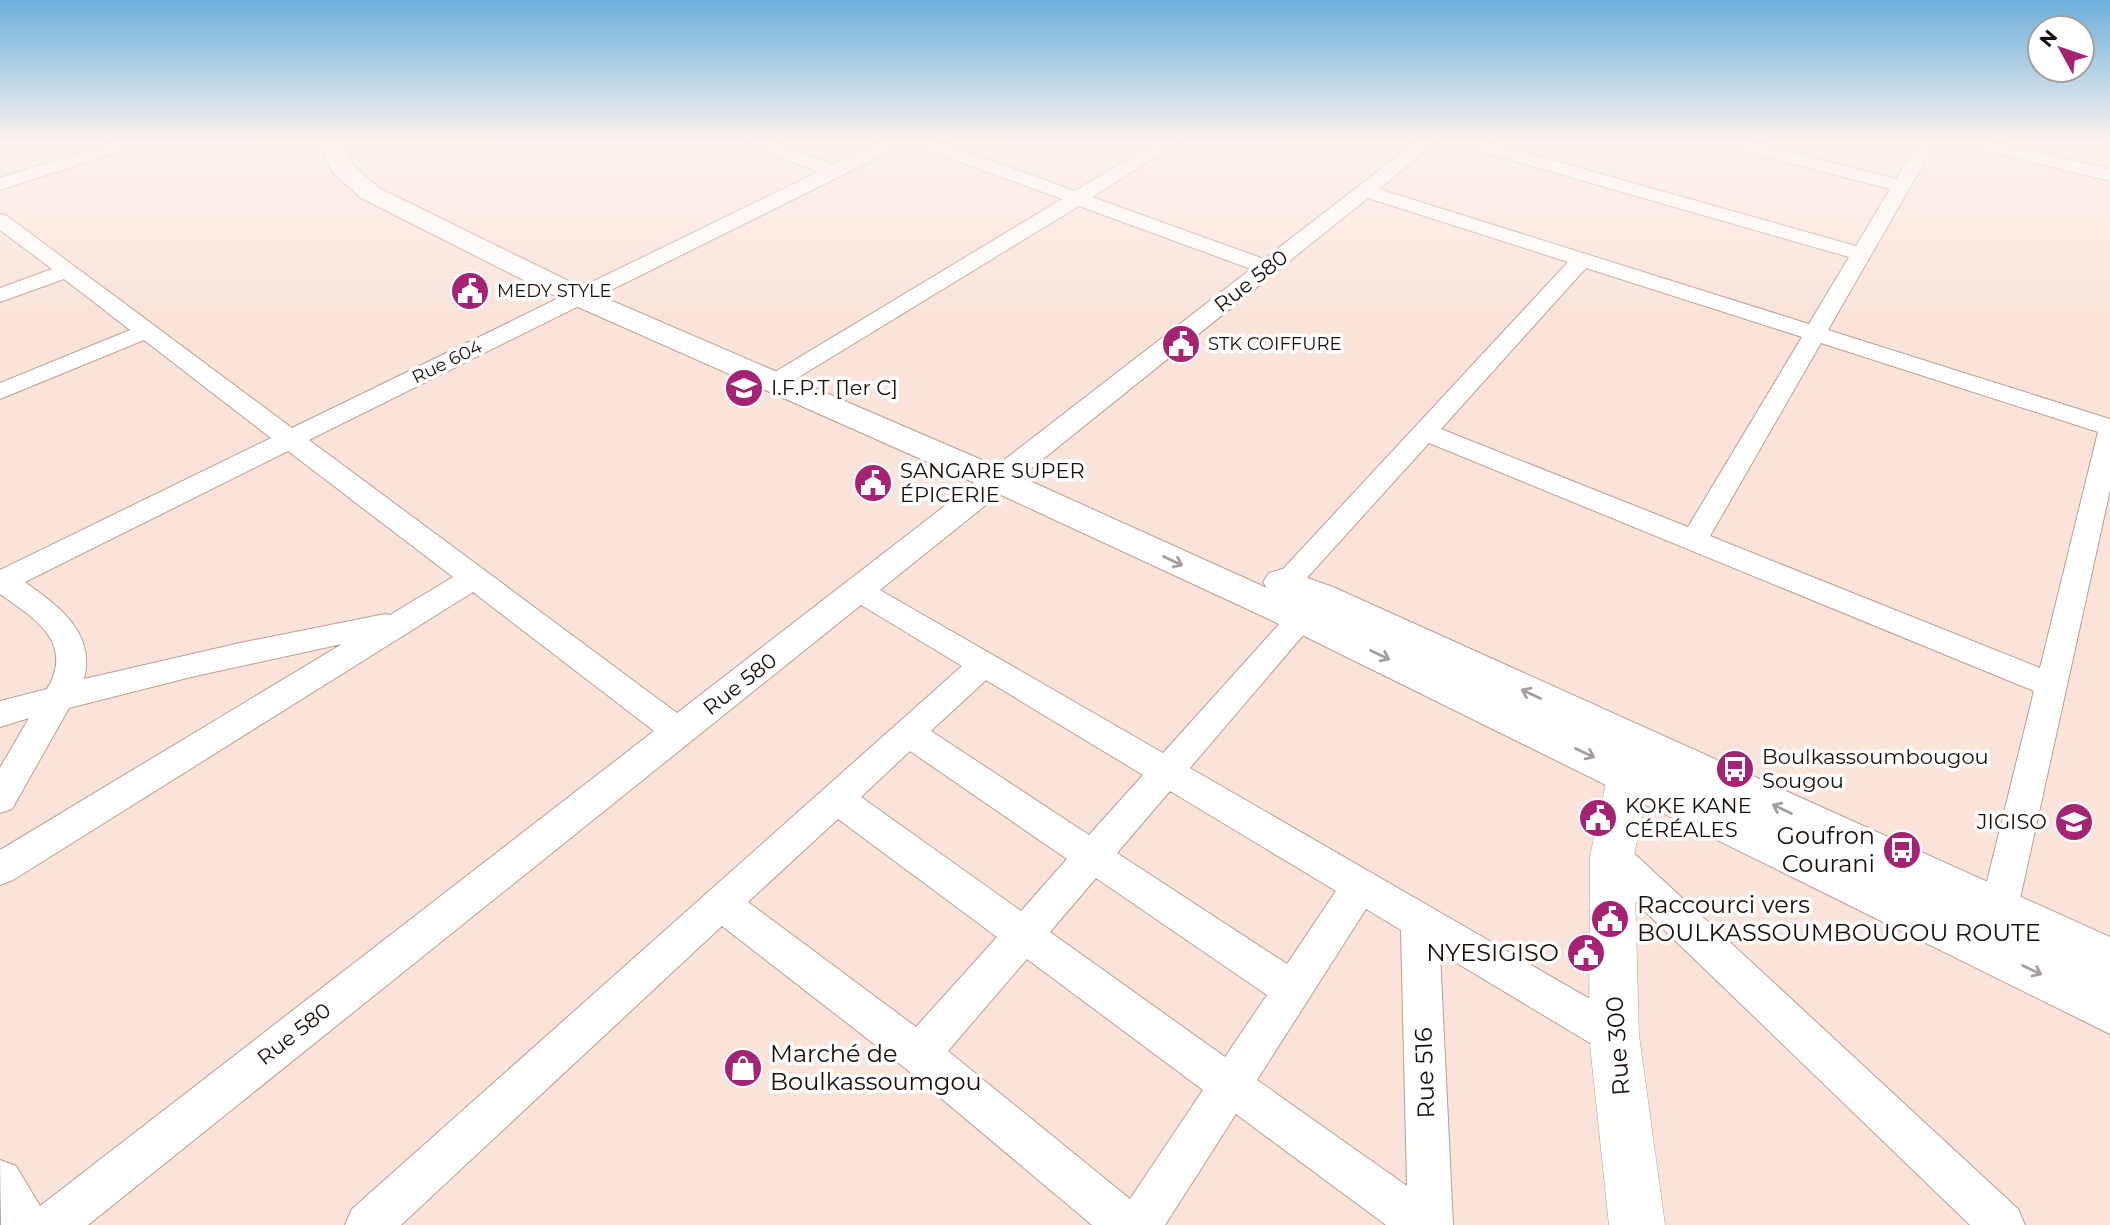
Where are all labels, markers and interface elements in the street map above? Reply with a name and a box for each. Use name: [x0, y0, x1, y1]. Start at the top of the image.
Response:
north arrow: [2026, 14, 2096, 84]
text: N: [2035, 25, 2062, 52]
street label: Rue 580: [1209, 244, 1293, 317]
public building icon: MEDY STYLE: [449, 270, 491, 312]
place label: MEDY STYLE: [497, 280, 612, 302]
public building icon: STK COIFFURE: [1160, 323, 1202, 365]
place label: STK COIFFURE: [1208, 333, 1342, 355]
street label: Rue 604: [408, 336, 486, 388]
school or university icon: I.F.P.T [1er C]: [723, 367, 765, 409]
place label: I.F.P.T [1er C]: [771, 375, 898, 400]
place label: SANGARE SUPER ÉPICERIE: [900, 458, 1085, 507]
public building icon: SANGARE SUPER ÉPICERIE: [852, 462, 894, 504]
one-way arrow: [1162, 555, 1183, 568]
street label: Rue 580: [698, 647, 782, 720]
one-way arrow: [1369, 649, 1390, 662]
one-way arrow: [1521, 686, 1542, 700]
place label: Boulkassoumbougou Sougou: [1762, 744, 1989, 793]
one-way arrow: [1574, 747, 1595, 760]
bus stop icon: Boulkassoumbougou Sougou: [1714, 748, 1756, 790]
place label: KOKE KANE CÉRÉALES: [1625, 793, 1752, 842]
public building icon: KOKE KANE CÉRÉALES: [1577, 797, 1619, 839]
school or university icon: JIGISO: [2053, 801, 2095, 843]
one-way arrow: [1772, 802, 1793, 815]
place label: JIGISO: [1976, 809, 2047, 834]
place label: Goufron Courani: [1777, 821, 1875, 878]
bus stop icon: Goufron Courani: [1881, 829, 1923, 871]
place label: Raccourci vers BOULKASSOUMBOUGOU ROUTE: [1637, 890, 2041, 947]
public building icon: Raccourci vers BOULKASSOUMBOUGOU ROUTE: [1589, 898, 1631, 940]
public building icon: NYESIGISO: [1565, 932, 1607, 974]
place label: NYESIGISO: [1426, 938, 1559, 967]
one-way arrow: [2021, 964, 2042, 978]
street label: Rue 300: [1600, 995, 1635, 1097]
street label: Rue 580: [252, 997, 336, 1070]
street label: Rue 516: [1408, 1027, 1441, 1119]
place label: Marché de Boulkassoumgou: [770, 1039, 982, 1096]
shop icon: Marché de Boulkassoumgou: [722, 1047, 764, 1089]

